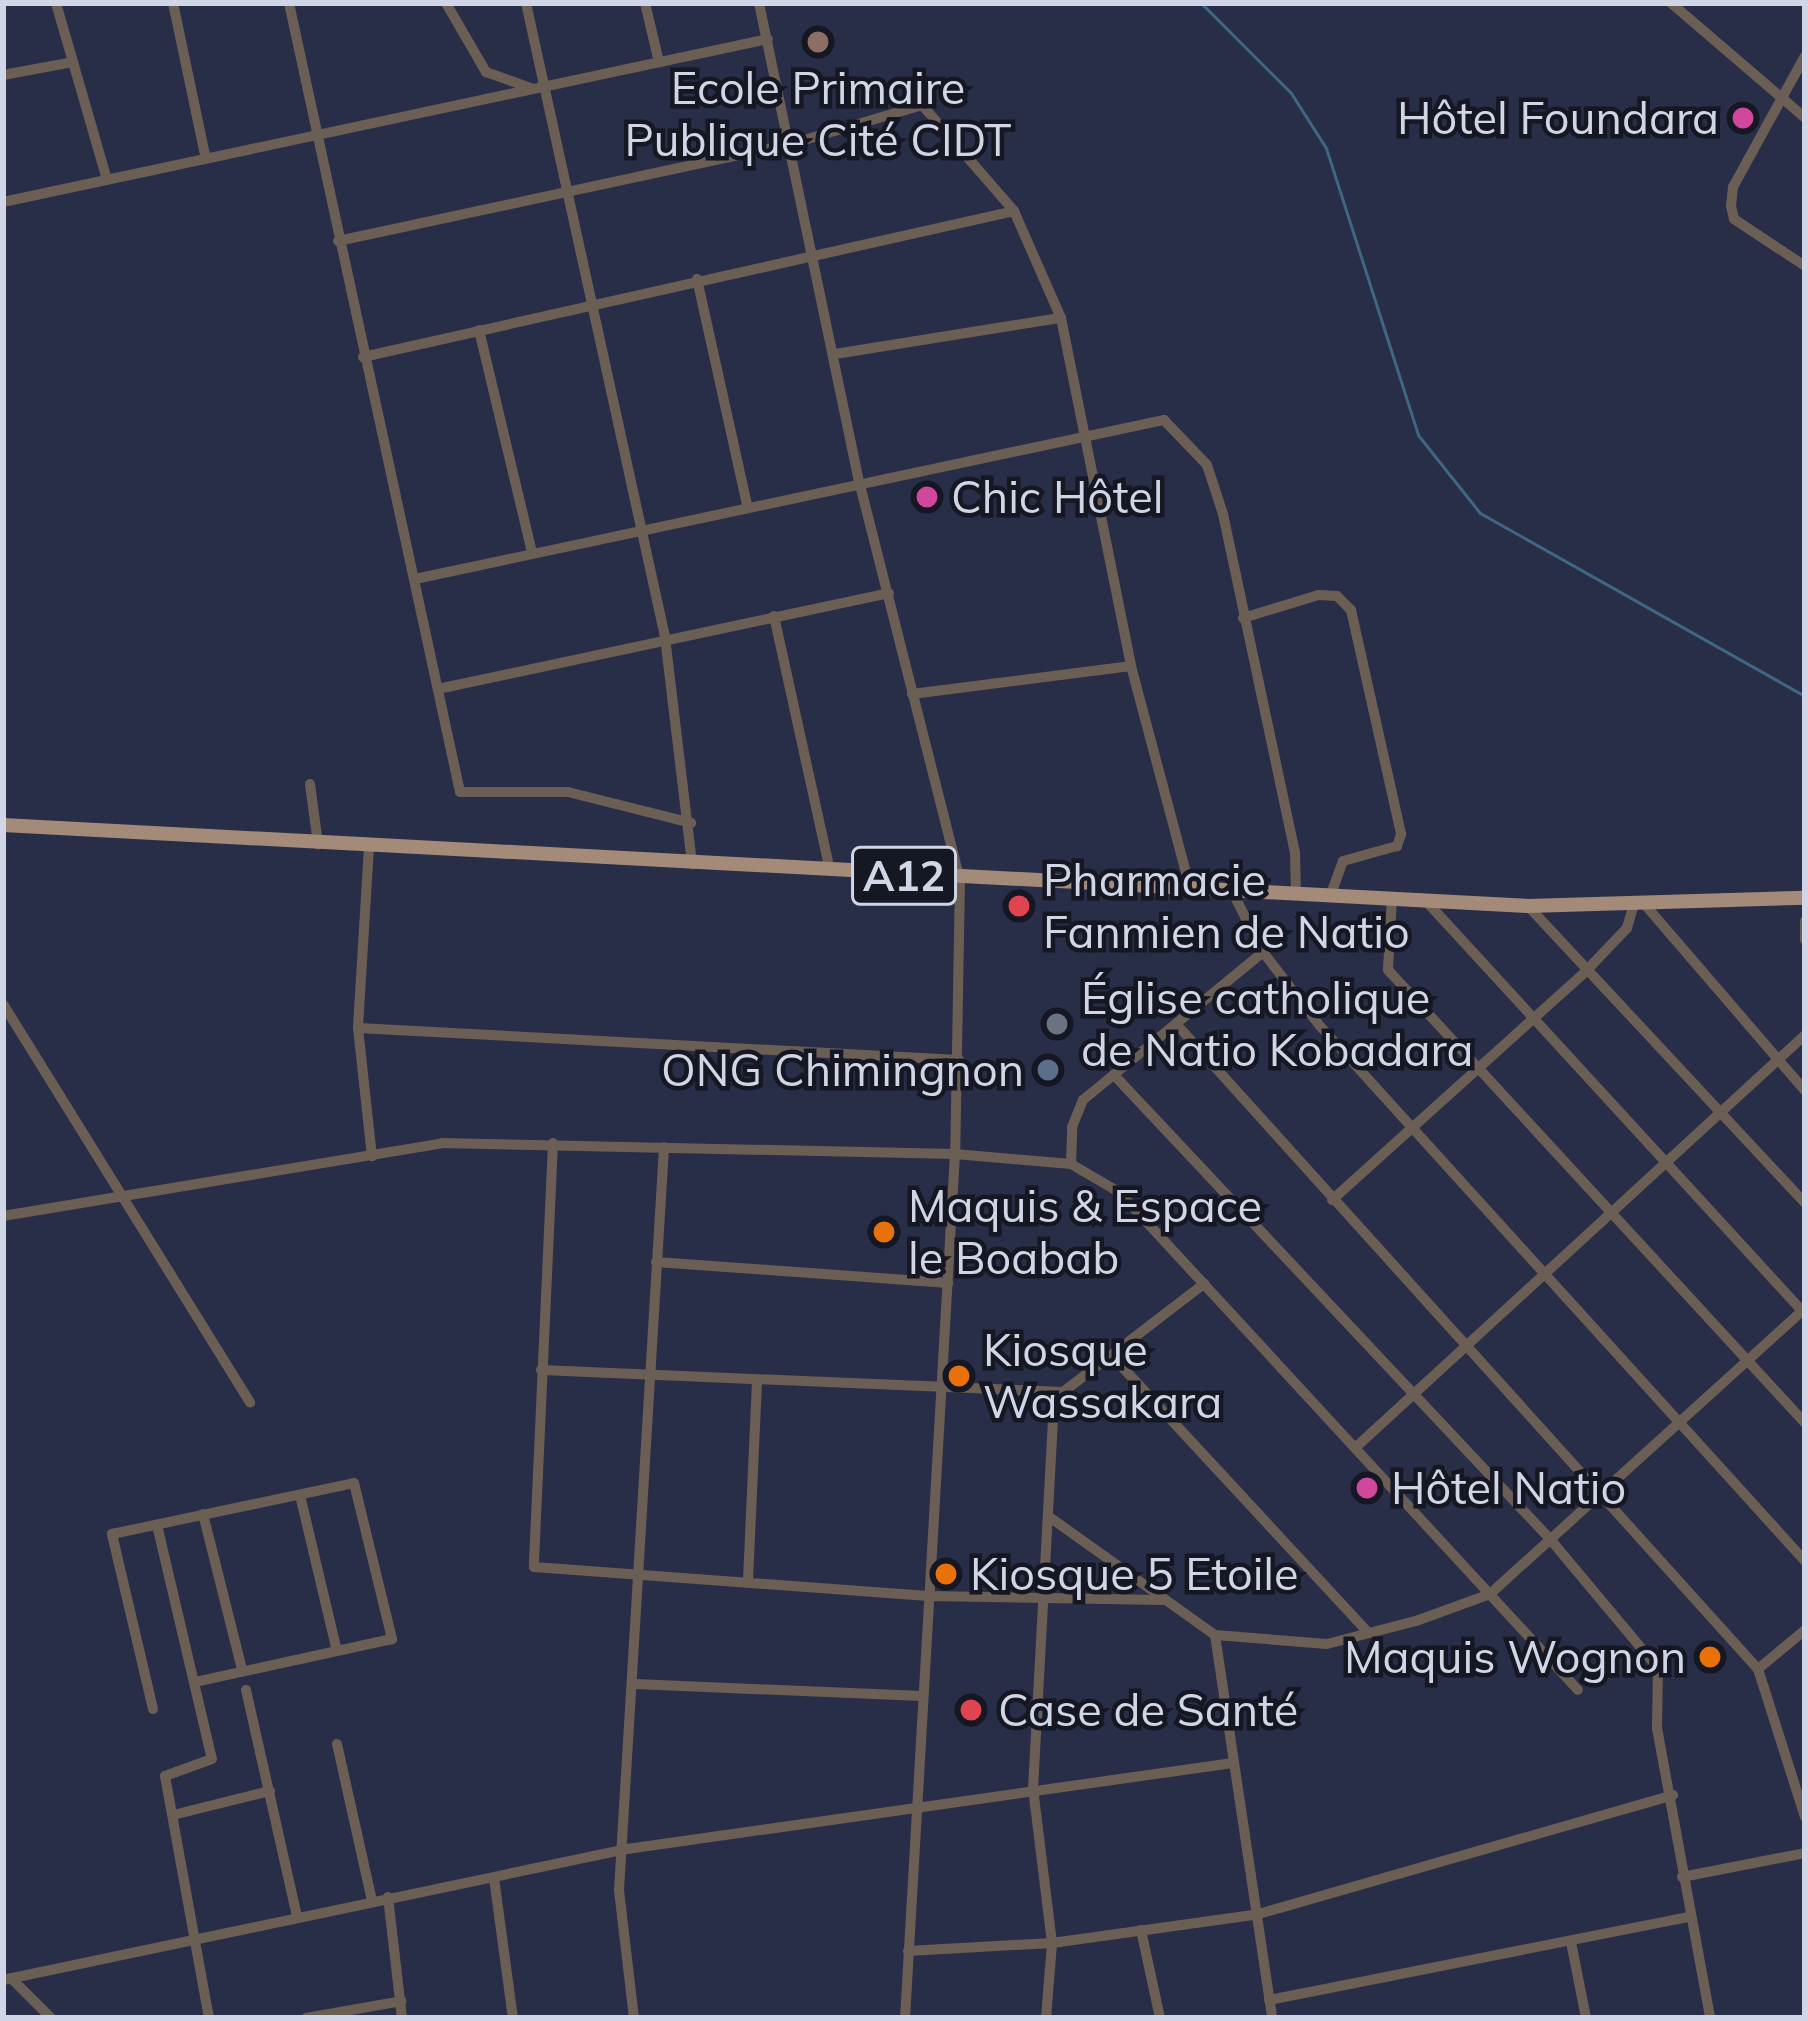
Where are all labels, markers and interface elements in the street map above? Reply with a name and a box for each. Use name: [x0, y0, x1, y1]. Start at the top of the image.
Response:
marker: Ecole Primaire Publique Cité CIDT: [805, 29, 831, 55]
place label: Ecole Primaire Publique Cité CIDT: [624, 61, 1012, 167]
place label: Hôtel Foundara: [1397, 91, 1719, 145]
marker: Hôtel Foundara: [1730, 105, 1756, 131]
place label: Chic Hôtel: [951, 470, 1164, 524]
marker: Chic Hôtel: [914, 484, 940, 510]
road number: A12: [850, 840, 958, 912]
place label: Pharmacie Fanmien de Natio: [1043, 853, 1410, 959]
marker: Pharmacie Fanmien de Natio: [1006, 893, 1032, 919]
place label: Église catholique de Natio Kobadara: [1081, 971, 1474, 1077]
marker: Église catholique de Natio Kobadara: [1044, 1011, 1070, 1037]
place label: ONG Chimingnon: [661, 1043, 1024, 1097]
marker: ONG Chimingnon: [1035, 1057, 1061, 1083]
place label: Maquis & Espace le Boabab: [908, 1179, 1262, 1285]
marker: Maquis & Espace le Boabab: [871, 1219, 897, 1245]
place label: Kiosque Wassakara: [983, 1323, 1222, 1429]
marker: Kiosque Wassakara: [946, 1363, 972, 1389]
place label: Hôtel Natio: [1391, 1461, 1626, 1515]
marker: Hôtel Natio: [1354, 1475, 1380, 1501]
place label: Kiosque 5 Etoile: [970, 1547, 1299, 1601]
marker: Kiosque 5 Etoile: [933, 1561, 959, 1587]
place label: Maquis Wognon: [1344, 1630, 1686, 1684]
marker: Maquis Wognon: [1697, 1644, 1723, 1670]
place label: Case de Santé: [998, 1683, 1298, 1737]
marker: Case de Santé: [955, 1694, 987, 1726]

